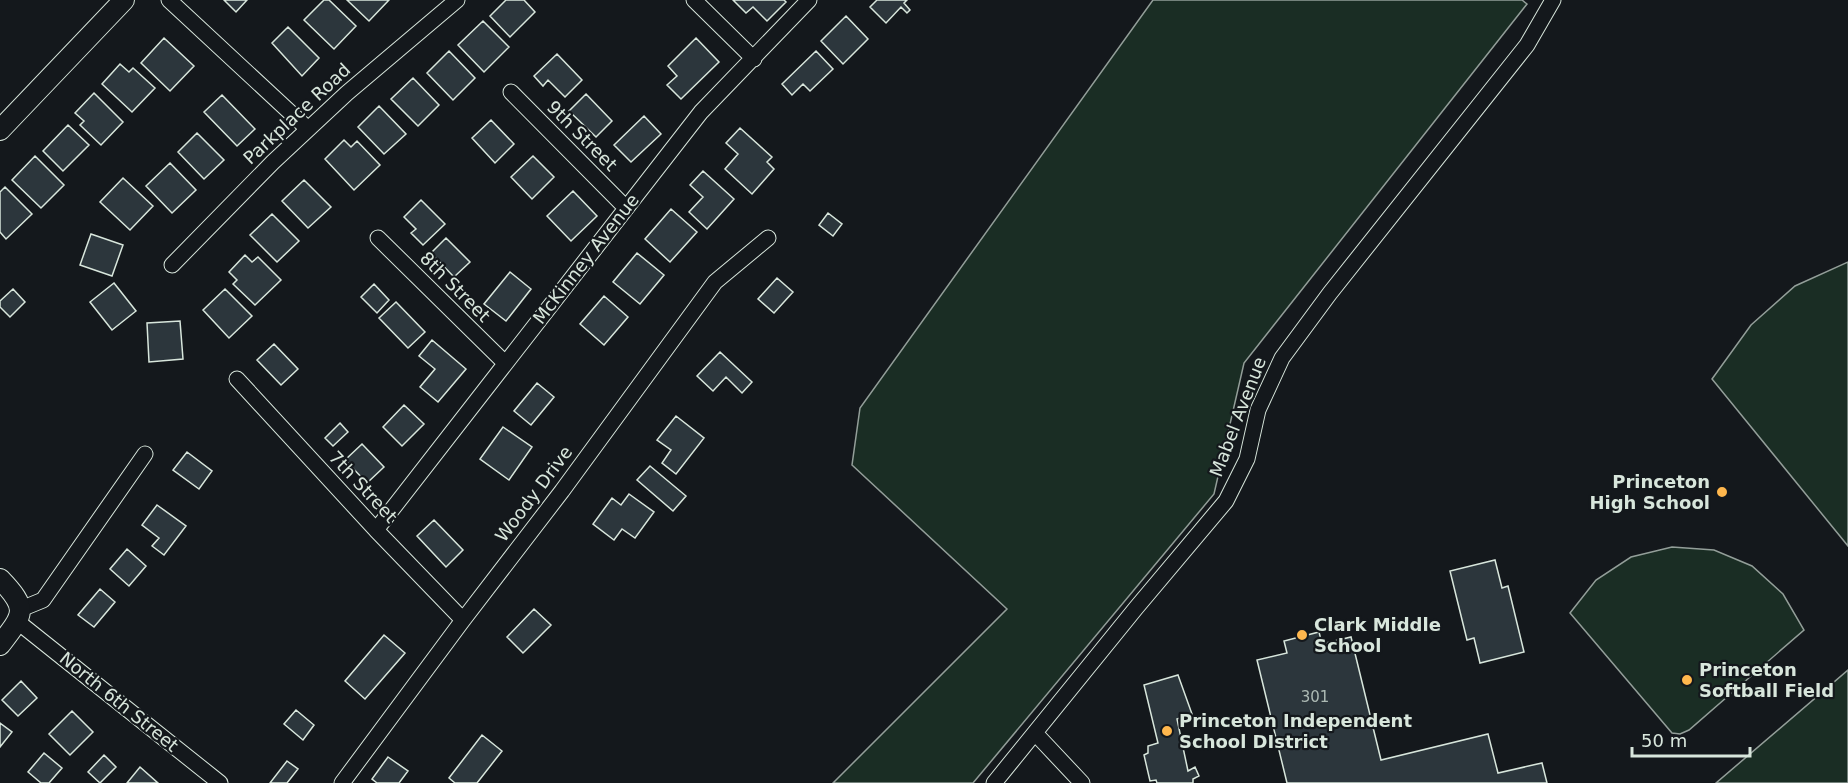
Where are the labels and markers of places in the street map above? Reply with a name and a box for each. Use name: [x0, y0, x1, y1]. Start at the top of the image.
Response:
place label: Princeton High School: [1589, 471, 1710, 513]
marker: Princeton High School: [1715, 485, 1729, 499]
place label: Clark Middle School: [1314, 614, 1441, 656]
marker: Clark Middle School: [1295, 628, 1309, 642]
place label: Princeton Softball Field: [1699, 659, 1834, 701]
marker: Princeton Softball Field: [1680, 673, 1694, 687]
place label: Princeton Independent School DIstrict: [1179, 710, 1412, 752]
marker: Princeton Independent School DIstrict: [1160, 724, 1174, 738]

